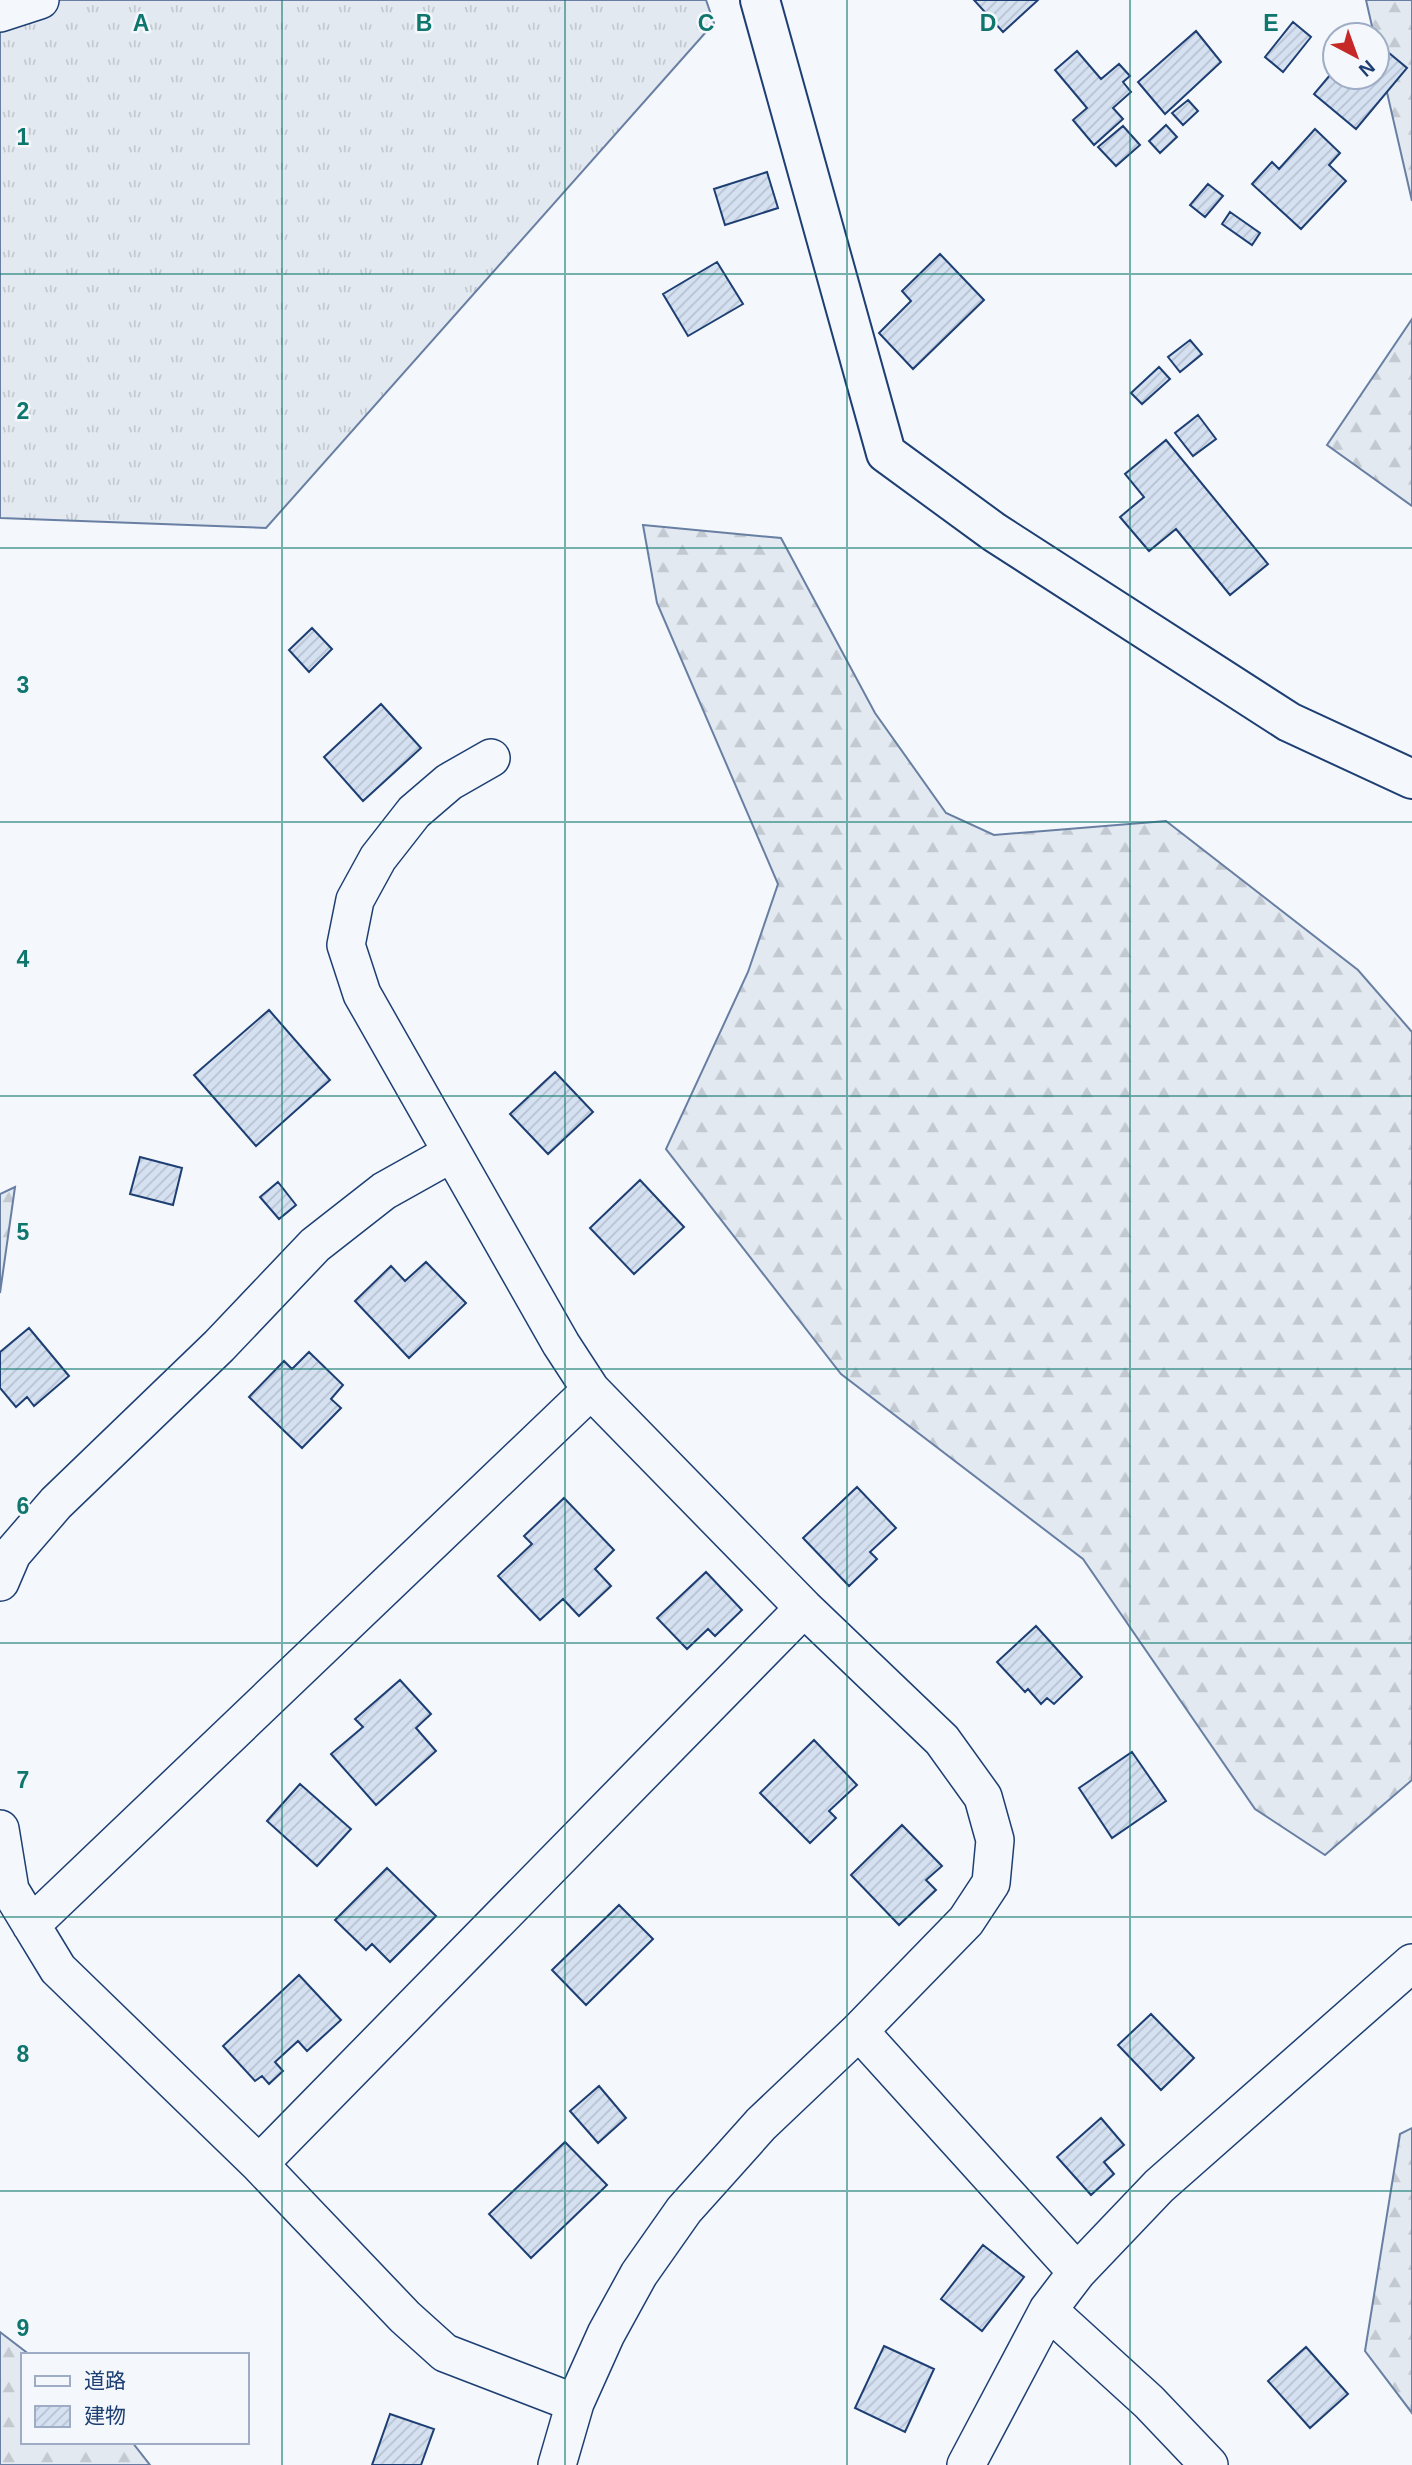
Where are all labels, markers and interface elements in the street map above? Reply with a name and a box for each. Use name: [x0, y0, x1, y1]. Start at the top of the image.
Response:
text: A: [133, 10, 149, 36]
text: B: [416, 10, 432, 36]
text: C: [698, 10, 714, 36]
text: D: [980, 10, 996, 36]
text: E: [1263, 10, 1279, 36]
north arrow: [1321, 21, 1391, 91]
text: N: [1355, 56, 1379, 81]
text: 1: [17, 124, 30, 150]
text: 2: [17, 398, 29, 424]
text: 3: [17, 672, 29, 698]
text: 4: [17, 946, 30, 972]
text: 5: [17, 1219, 30, 1245]
text: 6: [17, 1493, 29, 1519]
text: 7: [17, 1767, 29, 1793]
text: 8: [17, 2041, 30, 2067]
text: 9: [17, 2315, 29, 2341]
legend: [21, 2353, 248, 2444]
text: 道路: [84, 2369, 126, 2392]
text: 建物: [84, 2404, 126, 2427]

